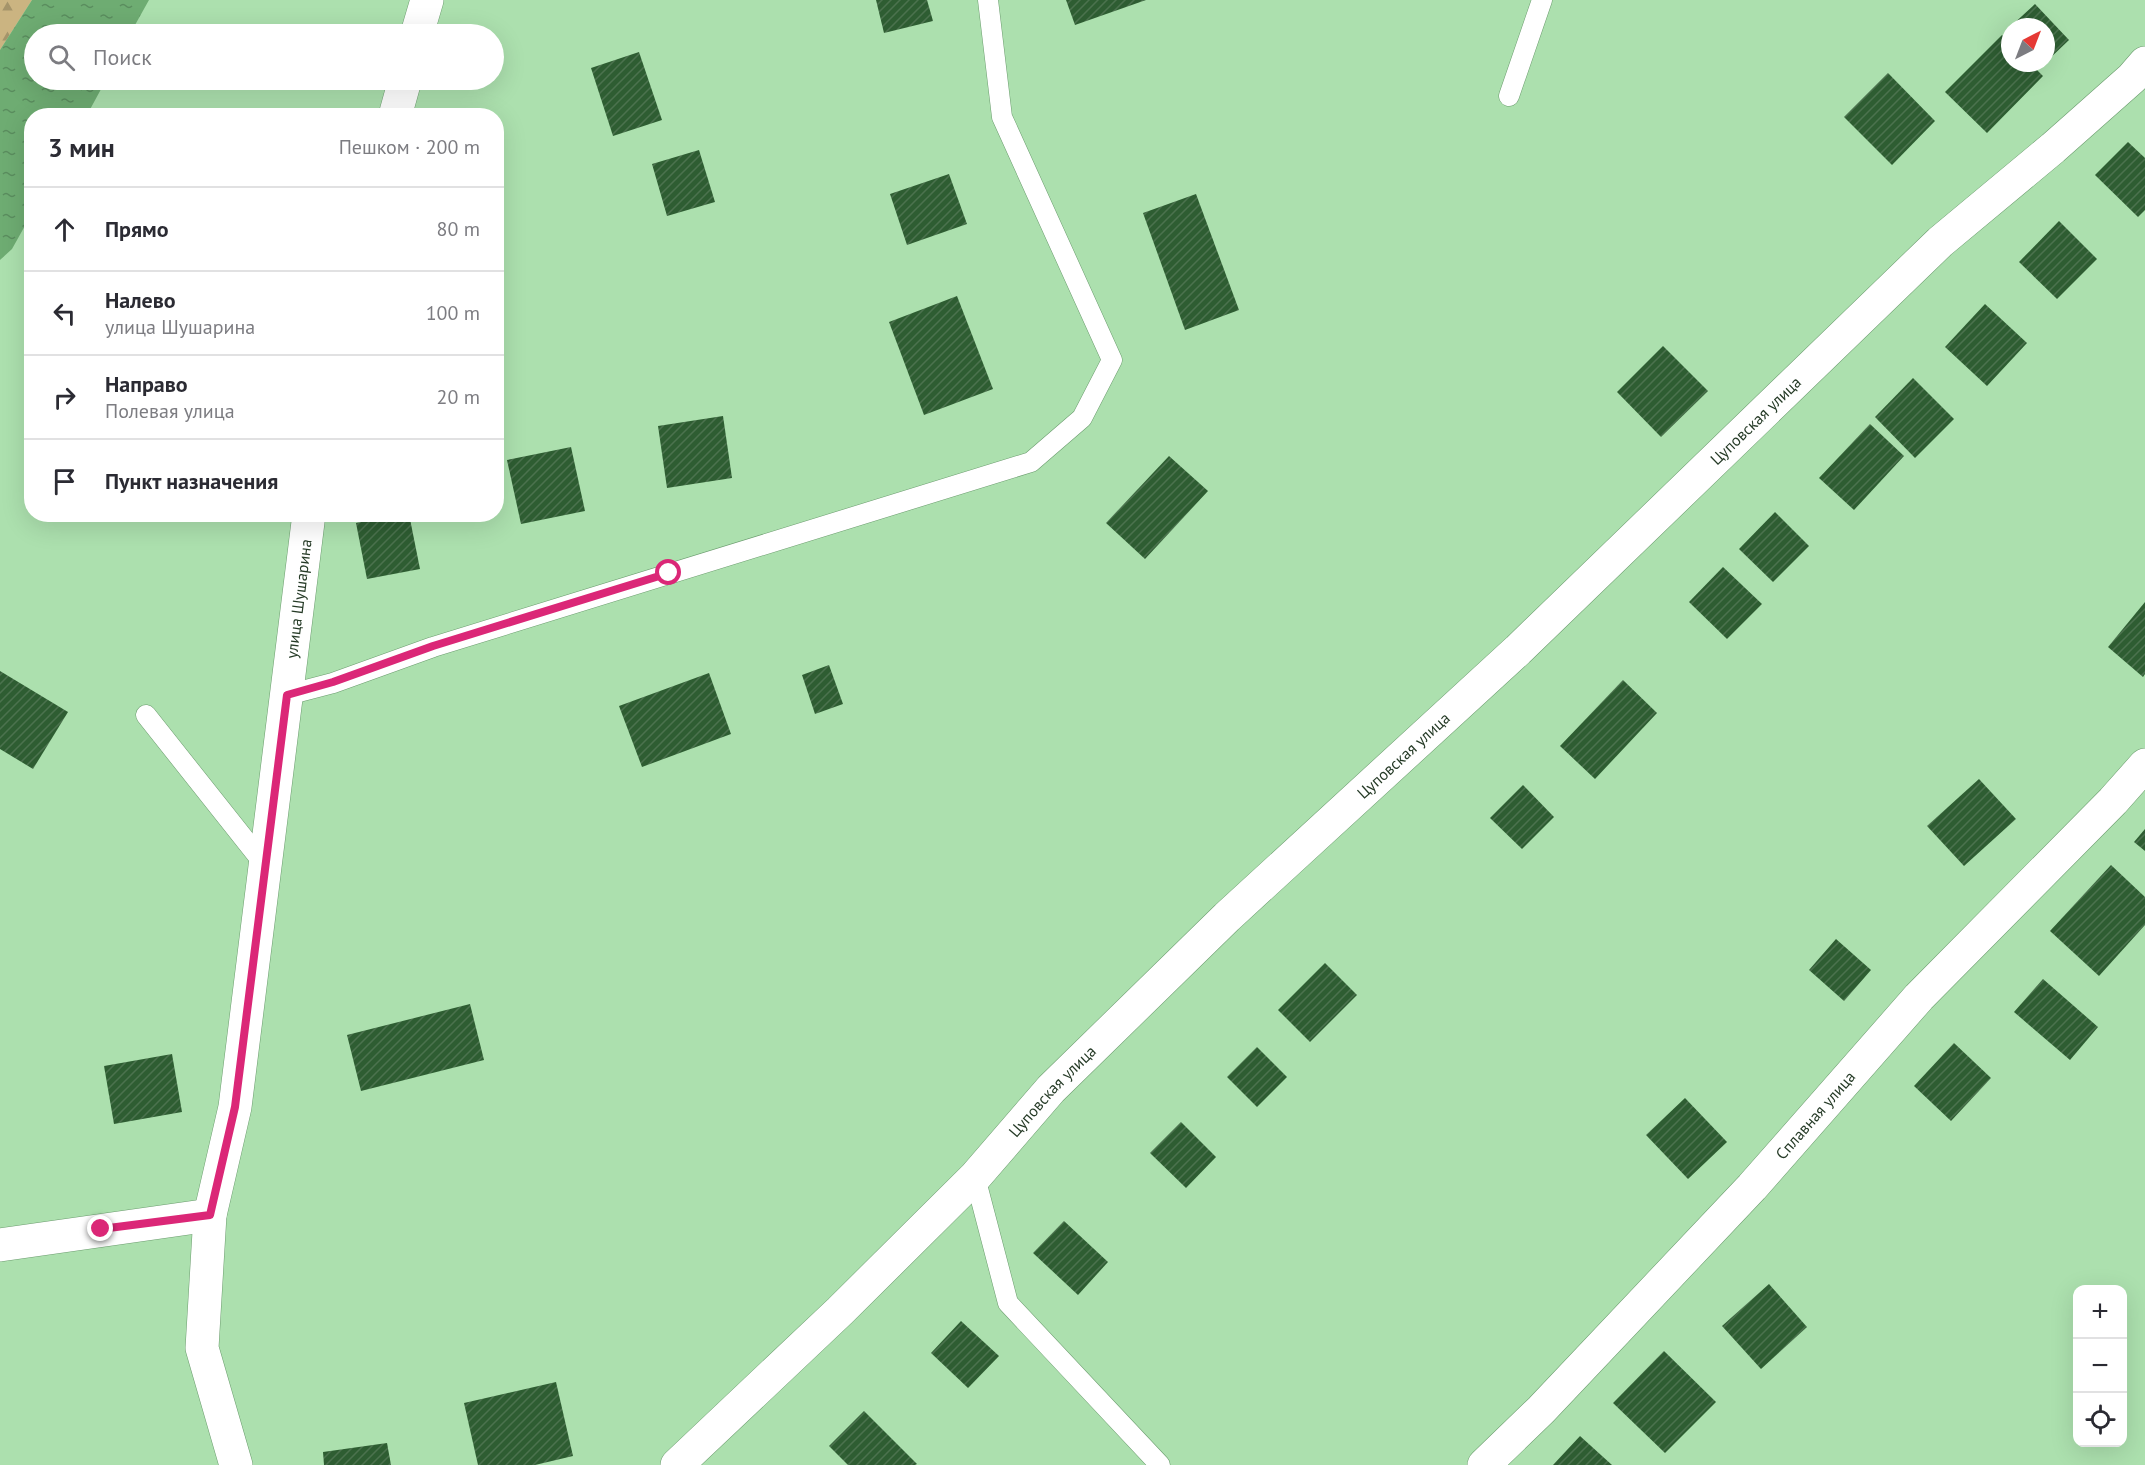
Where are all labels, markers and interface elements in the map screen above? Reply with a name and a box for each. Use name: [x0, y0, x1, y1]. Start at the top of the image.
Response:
north arrow: [2001, 18, 2055, 72]
search box: [24, 24, 504, 90]
icon: search: [45, 41, 78, 74]
text: Поиск: [93, 43, 152, 71]
text: 3 мин: [48, 131, 115, 164]
text: Пешком · 200 m: [339, 134, 480, 160]
icon: ahead: [48, 213, 81, 246]
text: Прямо: [105, 215, 168, 243]
text: 80 m: [437, 216, 480, 242]
text: Налево: [105, 286, 176, 314]
icon: left: [48, 297, 81, 330]
text: 100 m: [426, 300, 480, 326]
text: улица Шушарина: [105, 314, 255, 340]
text: Направо: [105, 370, 188, 398]
street label: Цуповская улица: [1706, 372, 1805, 469]
icon: right: [48, 381, 81, 414]
text: 20 m: [437, 384, 480, 410]
text: Полевая улица: [105, 398, 235, 424]
icon: arrive: [48, 465, 81, 498]
text: Пункт назначения: [105, 467, 278, 495]
street label: улица Шушарина: [281, 538, 316, 660]
route start: [655, 559, 681, 585]
street label: Цуповская улица: [1353, 708, 1454, 803]
street label: Цуповская улица: [1004, 1041, 1100, 1141]
street label: Сплавная улица: [1771, 1067, 1859, 1163]
route end: [87, 1215, 113, 1241]
map controls: [2073, 1285, 2127, 1447]
button: +: [2073, 1285, 2127, 1339]
button: −: [2073, 1339, 2127, 1393]
button: locate: [2073, 1393, 2127, 1447]

